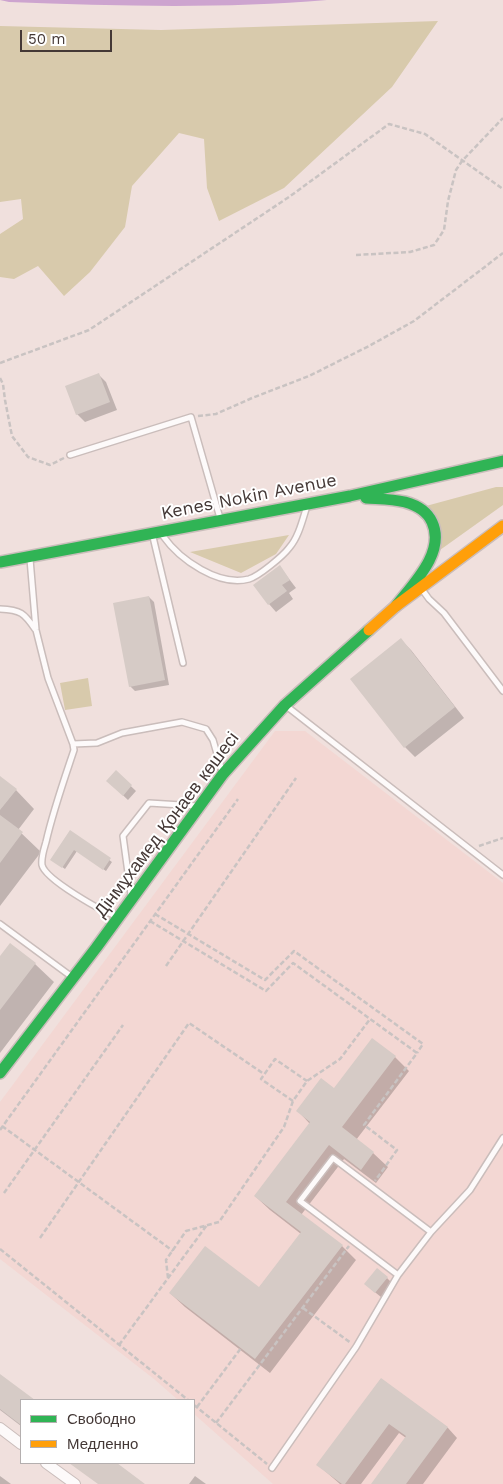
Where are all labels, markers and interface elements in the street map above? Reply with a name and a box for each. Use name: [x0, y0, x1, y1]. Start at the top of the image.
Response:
scale bar: [22, 20, 115, 52]
text: 50 m: [28, 30, 65, 48]
street label: Kenes Nokin Avenue: [159, 469, 339, 525]
street label: Дінмұхамед Қонаев көшесі: [90, 728, 244, 922]
legend: [20, 1399, 195, 1464]
text: Свободно: [67, 1410, 136, 1428]
text: Медленно: [67, 1435, 138, 1453]

